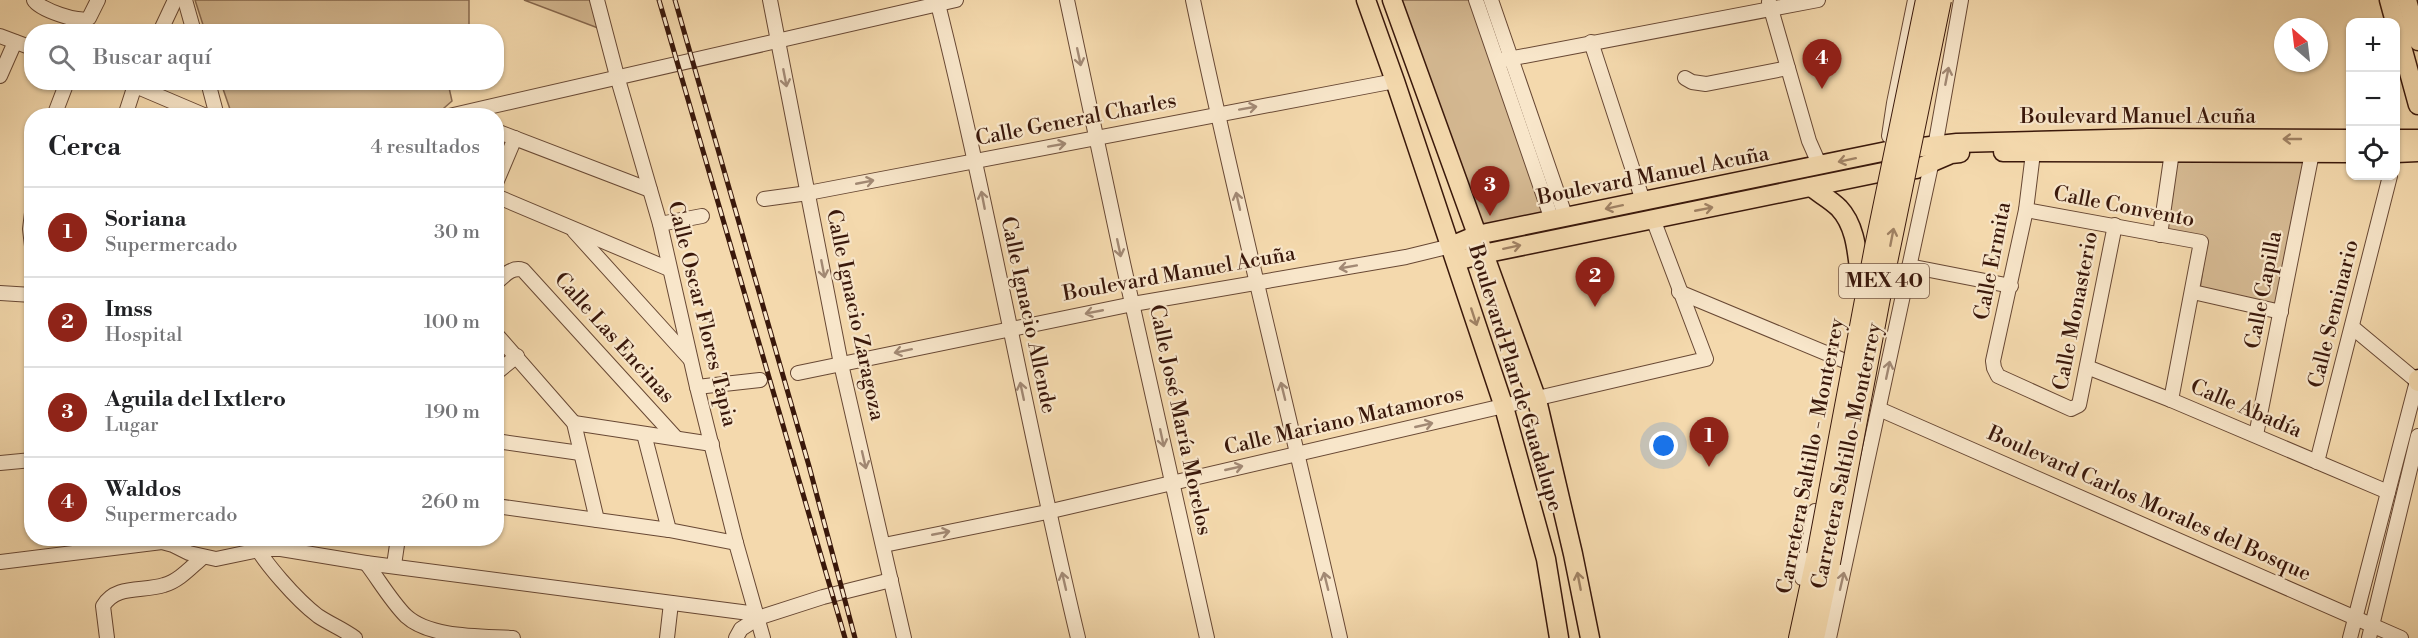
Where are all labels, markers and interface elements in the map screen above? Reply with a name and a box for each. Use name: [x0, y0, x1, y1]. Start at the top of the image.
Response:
north arrow: [2274, 18, 2328, 72]
map controls: [2346, 18, 2400, 180]
button: +: [2346, 18, 2400, 72]
search box: [24, 24, 504, 90]
pin: 4: [1802, 40, 1842, 89]
icon: search: [45, 41, 78, 74]
text: Buscar aquí: [93, 44, 211, 71]
one-way arrow: [1074, 47, 1085, 66]
one-way arrow: [1942, 66, 1953, 86]
one-way arrow: [780, 68, 792, 87]
button: −: [2346, 72, 2400, 126]
street label: Calle General Charles: [973, 88, 1179, 152]
one-way arrow: [1238, 102, 1258, 113]
street label: Boulevard Manuel Acuña: [2019, 104, 2256, 130]
button: locate: [2346, 126, 2400, 180]
text: Cerca: [48, 131, 121, 163]
one-way arrow: [2283, 133, 2303, 145]
text: 4 resultados: [370, 135, 480, 160]
one-way arrow: [1046, 139, 1066, 150]
street label: Boulevard Manuel Acuña: [1534, 141, 1772, 211]
one-way arrow: [1837, 155, 1857, 166]
pin: 3: [1470, 166, 1510, 216]
one-way arrow: [855, 176, 875, 187]
street label: Calle Convento: [2051, 181, 2197, 233]
one-way arrow: [977, 190, 989, 209]
one-way arrow: [1232, 192, 1243, 211]
street label: Calle Oscar Flores Tapia: [661, 199, 743, 430]
street label: Calle Ermita: [1969, 199, 2017, 322]
one-way arrow: [1605, 202, 1625, 213]
one-way arrow: [1694, 202, 1713, 214]
text: Soriana: [105, 206, 186, 233]
street label: Calle Ignacio Zaragoza: [820, 207, 890, 423]
street label: Calle Ignacio Allende: [994, 214, 1062, 416]
text: 1: [63, 220, 72, 245]
text: 30 m: [434, 220, 480, 245]
one-way arrow: [1887, 228, 1898, 248]
street label: Calle Capilla: [2240, 228, 2288, 351]
street label: Calle Monasterio: [2048, 229, 2104, 393]
text: Supermercado: [105, 233, 237, 258]
street label: Calle Seminario: [2303, 237, 2365, 391]
one-way arrow: [1114, 238, 1126, 257]
street label: Boulevard Plan de Guadalupe: [1462, 240, 1568, 515]
street label: Boulevard Manuel Acuña: [1060, 241, 1298, 307]
one-way arrow: [1503, 241, 1522, 253]
pin: 2: [1576, 258, 1614, 307]
one-way arrow: [818, 259, 829, 279]
one-way arrow: [1339, 262, 1358, 273]
road number: MEX 40: [1839, 264, 1929, 298]
street label: Calle Las Encinas: [548, 267, 680, 409]
text: Imss: [105, 296, 152, 323]
street label: Calle José María Morelos: [1143, 302, 1217, 538]
one-way arrow: [1085, 307, 1104, 318]
one-way arrow: [1469, 307, 1480, 326]
text: 2: [61, 310, 74, 335]
text: 100 m: [424, 310, 480, 335]
street label: Carretera Saltillo - Monterrey: [1772, 315, 1851, 596]
street label: Carretera Saltillo-Monterrey: [1806, 320, 1888, 592]
text: Hospital: [105, 323, 182, 348]
one-way arrow: [894, 346, 913, 357]
one-way arrow: [1882, 360, 1894, 379]
street label: Calle Abadía: [2186, 374, 2306, 444]
one-way arrow: [1016, 381, 1028, 400]
street label: Calle Mariano Matamoros: [1222, 381, 1466, 461]
one-way arrow: [1277, 382, 1289, 401]
text: Aguila del Ixtlero: [105, 386, 286, 413]
text: 3: [61, 400, 74, 425]
text: 190 m: [425, 400, 480, 425]
text: Lugar: [105, 413, 159, 438]
one-way arrow: [1414, 418, 1433, 430]
pin: 1: [1690, 418, 1728, 467]
street label: Boulevard Carlos Morales del Bosque: [1982, 420, 2315, 587]
one-way arrow: [1157, 428, 1168, 447]
your location: [1649, 431, 1678, 460]
one-way arrow: [859, 450, 870, 469]
one-way arrow: [1224, 461, 1243, 473]
text: Waldos: [105, 476, 181, 503]
text: 4: [61, 490, 74, 515]
text: 260 m: [422, 490, 480, 515]
text: Supermercado: [105, 503, 237, 528]
one-way arrow: [931, 527, 951, 538]
one-way arrow: [1573, 571, 1584, 591]
one-way arrow: [1058, 572, 1069, 591]
one-way arrow: [1320, 572, 1332, 591]
one-way arrow: [1837, 572, 1848, 591]

